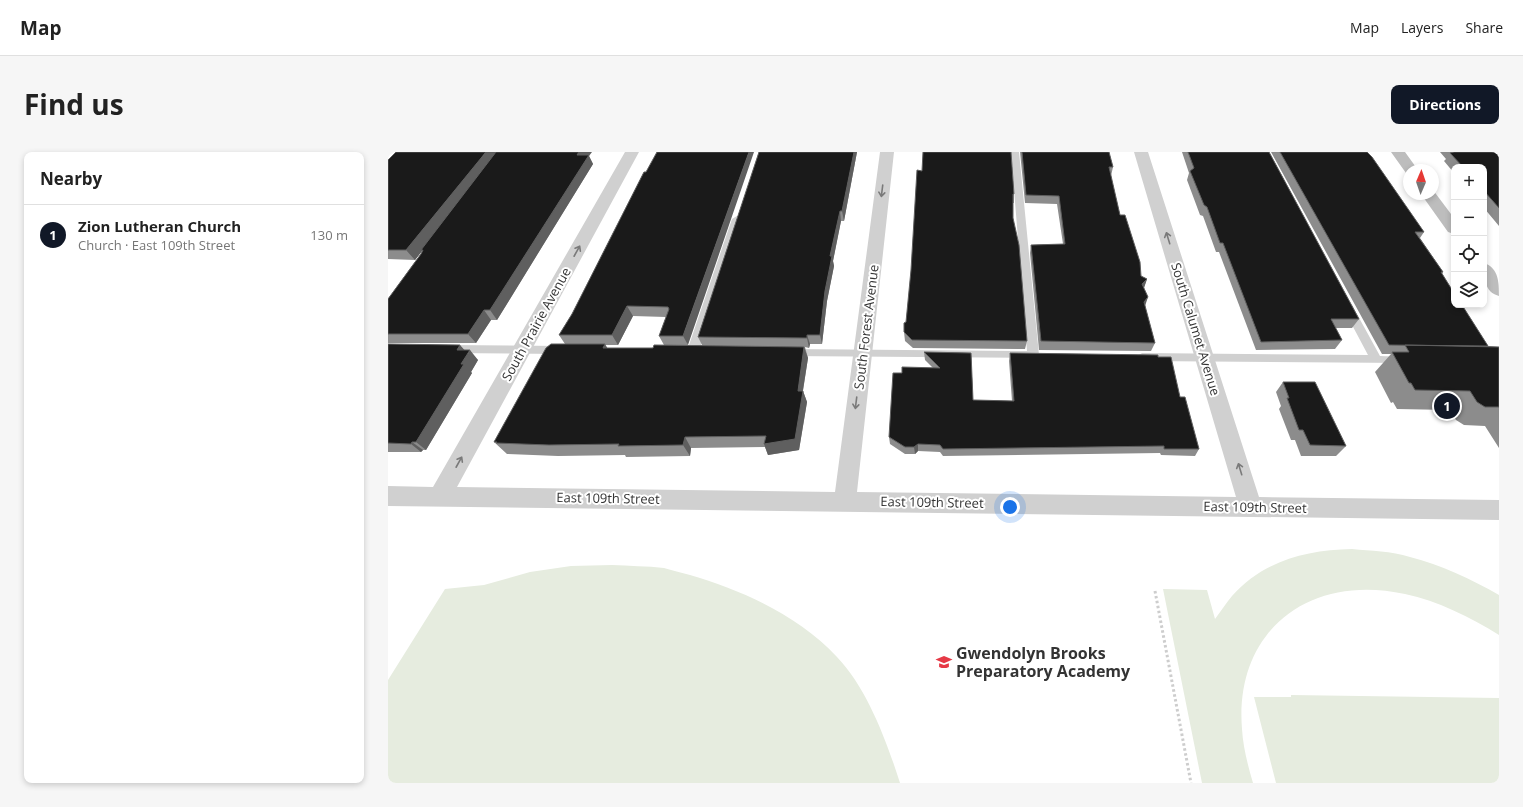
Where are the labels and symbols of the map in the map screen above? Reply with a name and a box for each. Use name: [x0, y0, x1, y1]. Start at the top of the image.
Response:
north arrow: [1403, 164, 1439, 200]
one-way arrow: [878, 184, 886, 197]
one-way arrow: [1164, 232, 1171, 245]
one-way arrow: [573, 245, 581, 257]
street label: South Calumet Avenue: [1167, 260, 1225, 398]
street label: South Prairie Avenue: [497, 264, 575, 384]
street label: South Forest Avenue: [849, 264, 883, 390]
pin: 1: [1434, 391, 1460, 421]
one-way arrow: [853, 396, 860, 409]
one-way arrow: [456, 456, 464, 468]
one-way arrow: [1235, 464, 1243, 476]
street label: East 109th Street: [556, 488, 660, 508]
street label: East 109th Street: [880, 492, 984, 512]
your location: [1000, 497, 1020, 517]
street label: East 109th Street: [1203, 497, 1307, 517]
place label: Gwendolyn Brooks Preparatory Academy: [956, 642, 1131, 682]
school or university icon: Gwendolyn Brooks Preparatory Academy: [935, 653, 953, 671]

